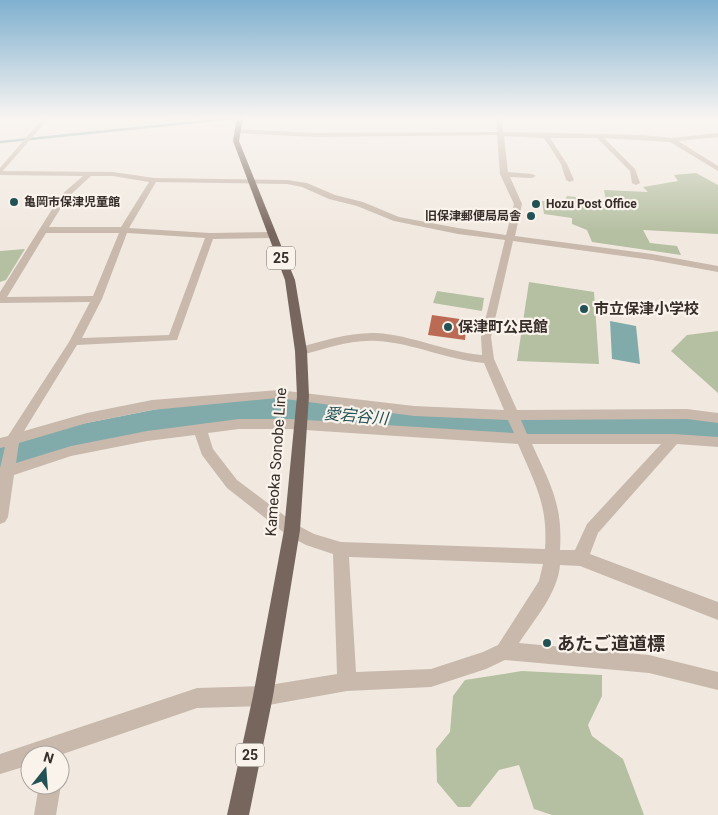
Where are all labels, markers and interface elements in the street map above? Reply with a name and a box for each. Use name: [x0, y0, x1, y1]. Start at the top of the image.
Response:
place label: 亀岡市保津児童館: [24, 195, 120, 209]
marker: 亀岡市保津児童館: [8, 196, 20, 208]
place label: Hozu Post Office: [546, 197, 637, 211]
marker: Hozu Post Office: [530, 198, 542, 210]
place label: 旧保津郵便局局舎: [425, 209, 521, 223]
marker: 旧保津郵便局局舎: [525, 210, 537, 222]
road number: 25: [267, 247, 295, 270]
place label: 市立保津小学校: [594, 300, 699, 318]
marker: 市立保津小学校: [578, 303, 590, 315]
place label: 保津町公民館: [458, 318, 548, 336]
marker: 保津町公民館: [442, 321, 454, 333]
street label: Kameoka Sonobe Line: [262, 387, 290, 537]
water label: 愛宕谷川: [323, 404, 391, 428]
place label: あたご道道標: [557, 633, 665, 654]
marker: あたご道道標: [541, 637, 553, 649]
road number: 25: [236, 744, 264, 766]
north arrow: [20, 745, 70, 795]
text: N: [42, 748, 56, 767]

